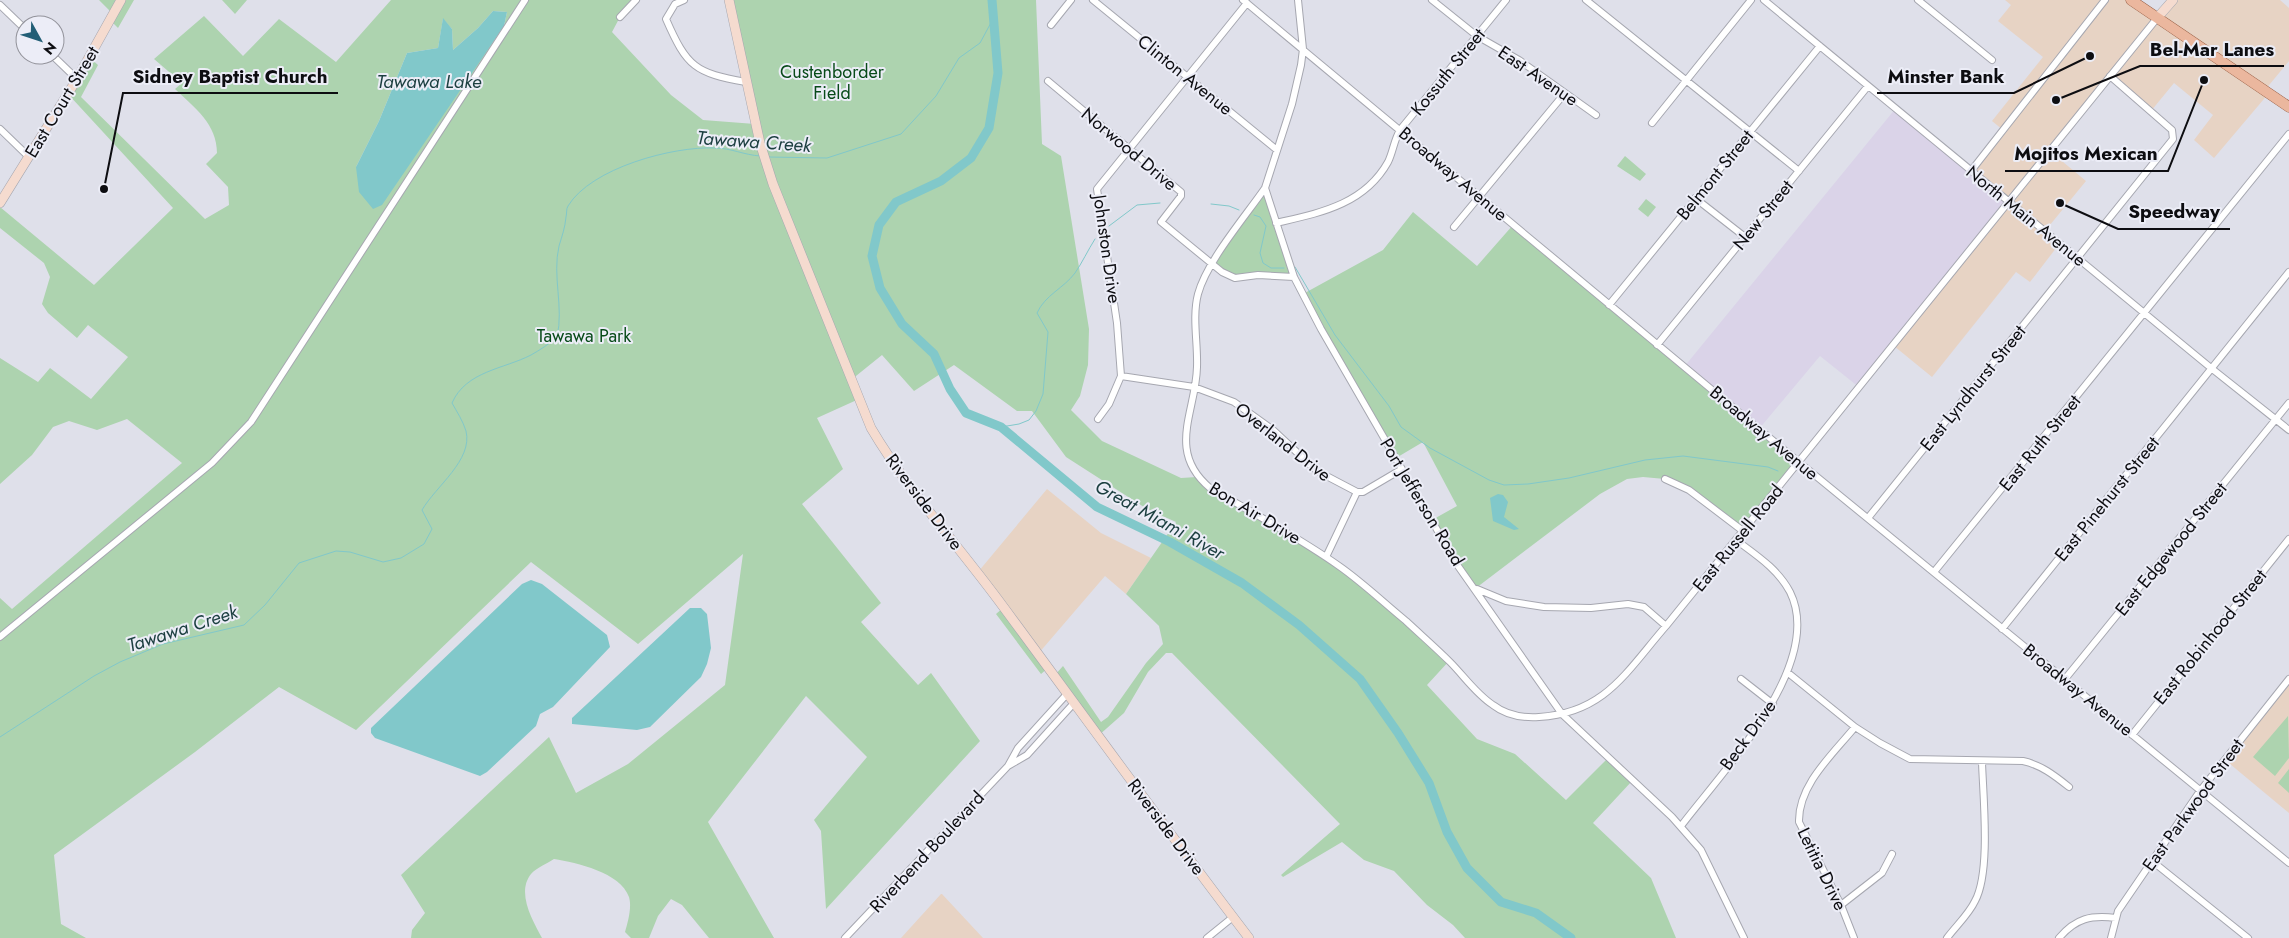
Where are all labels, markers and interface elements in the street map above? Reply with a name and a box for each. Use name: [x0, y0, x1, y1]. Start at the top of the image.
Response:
north arrow: [15, 15, 65, 65]
street label: Kossuth Street: [1405, 22, 1492, 121]
street label: Clinton Avenue: [1132, 28, 1238, 122]
callout: Bel-Mar Lanes: [2140, 32, 2284, 66]
text: Bel-Mar Lanes: [2150, 36, 2274, 63]
text: N: [39, 38, 61, 59]
street label: East Avenue: [1493, 40, 1583, 112]
street label: East Court Street: [18, 41, 106, 163]
callout: Sidney Baptist Church: [123, 59, 338, 93]
park label: Custenborder Field: [780, 59, 885, 106]
callout: Minster Bank: [1877, 59, 2014, 93]
text: Sidney Baptist Church: [132, 63, 328, 90]
text: Minster Bank: [1888, 63, 2005, 90]
water label: Tawawa Lake: [377, 68, 482, 95]
street label: Norwood Drive: [1076, 101, 1182, 197]
street label: Broadway Avenue: [1393, 121, 1513, 227]
water label: Tawawa Creek: [696, 124, 813, 159]
street label: Belmont Street: [1670, 124, 1760, 226]
callout: Mojitos Mexican: [2005, 137, 2168, 171]
text: Mojitos Mexican: [2014, 140, 2158, 167]
street label: North Main Avenue: [1960, 159, 2092, 273]
street label: New Street: [1727, 174, 1800, 256]
street label: Johnston Drive: [1086, 191, 1127, 305]
callout: Speedway: [2118, 195, 2230, 229]
text: Speedway: [2128, 198, 2221, 225]
street label: East Lyndhurst Street: [1914, 319, 2032, 457]
park label: Tawawa Park: [537, 323, 631, 349]
street label: Broadway Avenue: [1704, 380, 1824, 486]
street label: East Ruth Street: [1993, 389, 2087, 497]
street label: Overland Drive: [1229, 396, 1337, 488]
street label: East Pinehurst Street: [2049, 431, 2166, 567]
street label: Port Jefferson Road: [1373, 433, 1471, 571]
street label: Riverside Drive: [879, 448, 969, 556]
water label: Great Miami River: [1090, 473, 1231, 567]
street label: Bon Air Drive: [1204, 475, 1306, 551]
street label: East Edgewood Street: [2109, 476, 2234, 621]
street label: East Russell Road: [1687, 479, 1789, 597]
street label: East Robinhood Street: [2147, 563, 2273, 710]
water label: Tawawa Creek: [123, 598, 242, 659]
street label: Broadway Avenue: [2017, 637, 2139, 743]
street label: Beck Drive: [1714, 694, 1782, 776]
street label: East Parkwood Street: [2136, 733, 2250, 877]
street label: Riverside Drive: [1121, 773, 1211, 881]
street label: Riverbend Boulevard: [864, 785, 990, 919]
street label: Letitia Drive: [1791, 823, 1853, 915]

